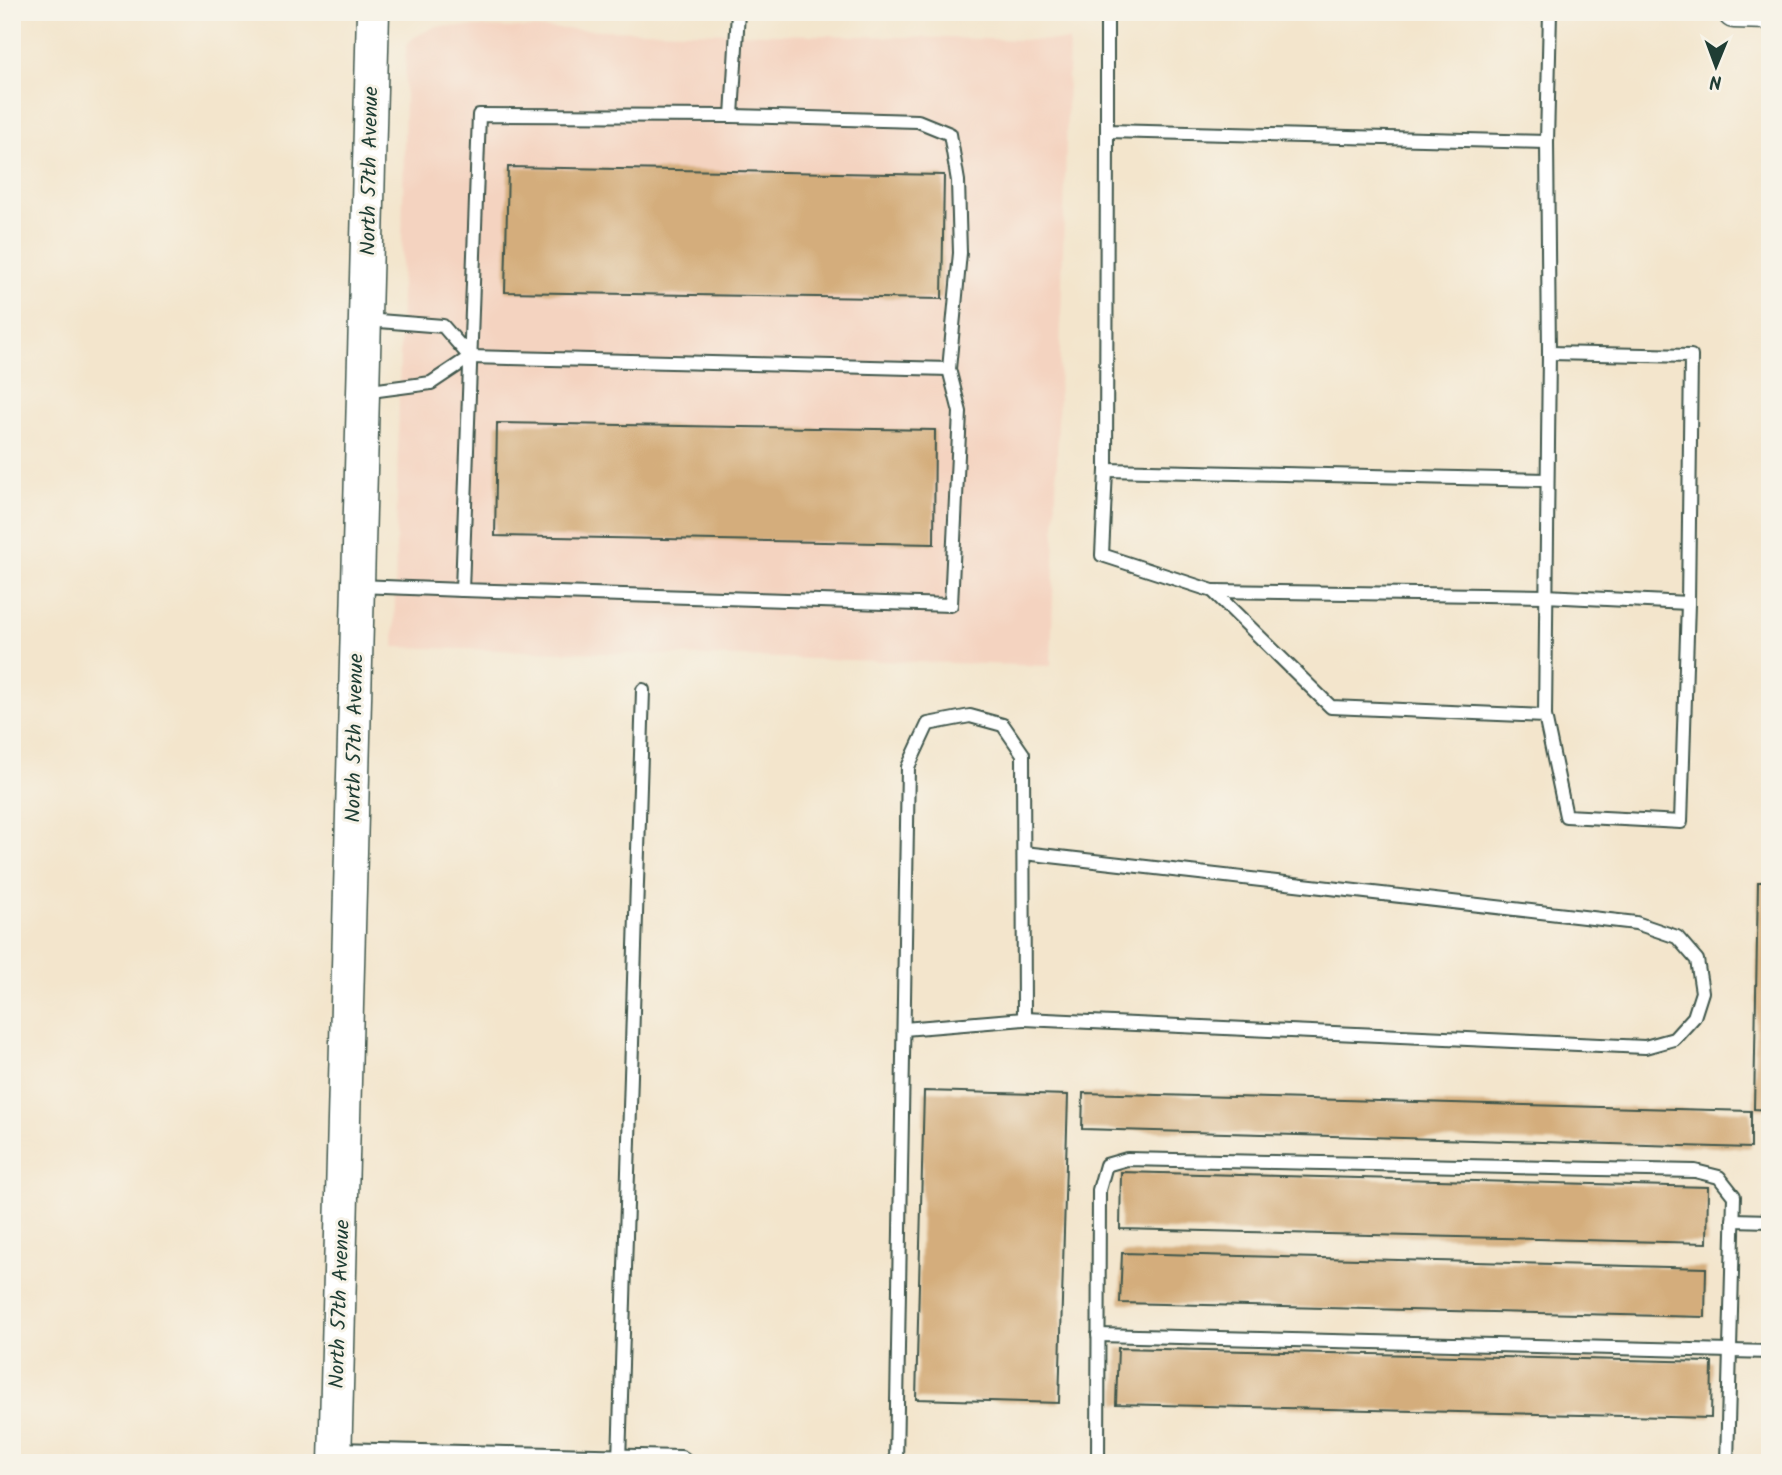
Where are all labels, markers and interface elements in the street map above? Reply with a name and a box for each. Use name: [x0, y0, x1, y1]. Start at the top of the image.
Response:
north arrow: [1680, 32, 1750, 102]
text: N: [1709, 66, 1722, 96]
street label: North 57th Avenue: [353, 86, 388, 256]
street label: North 57th Avenue: [338, 653, 373, 823]
street label: North 57th Avenue: [321, 1218, 360, 1389]

